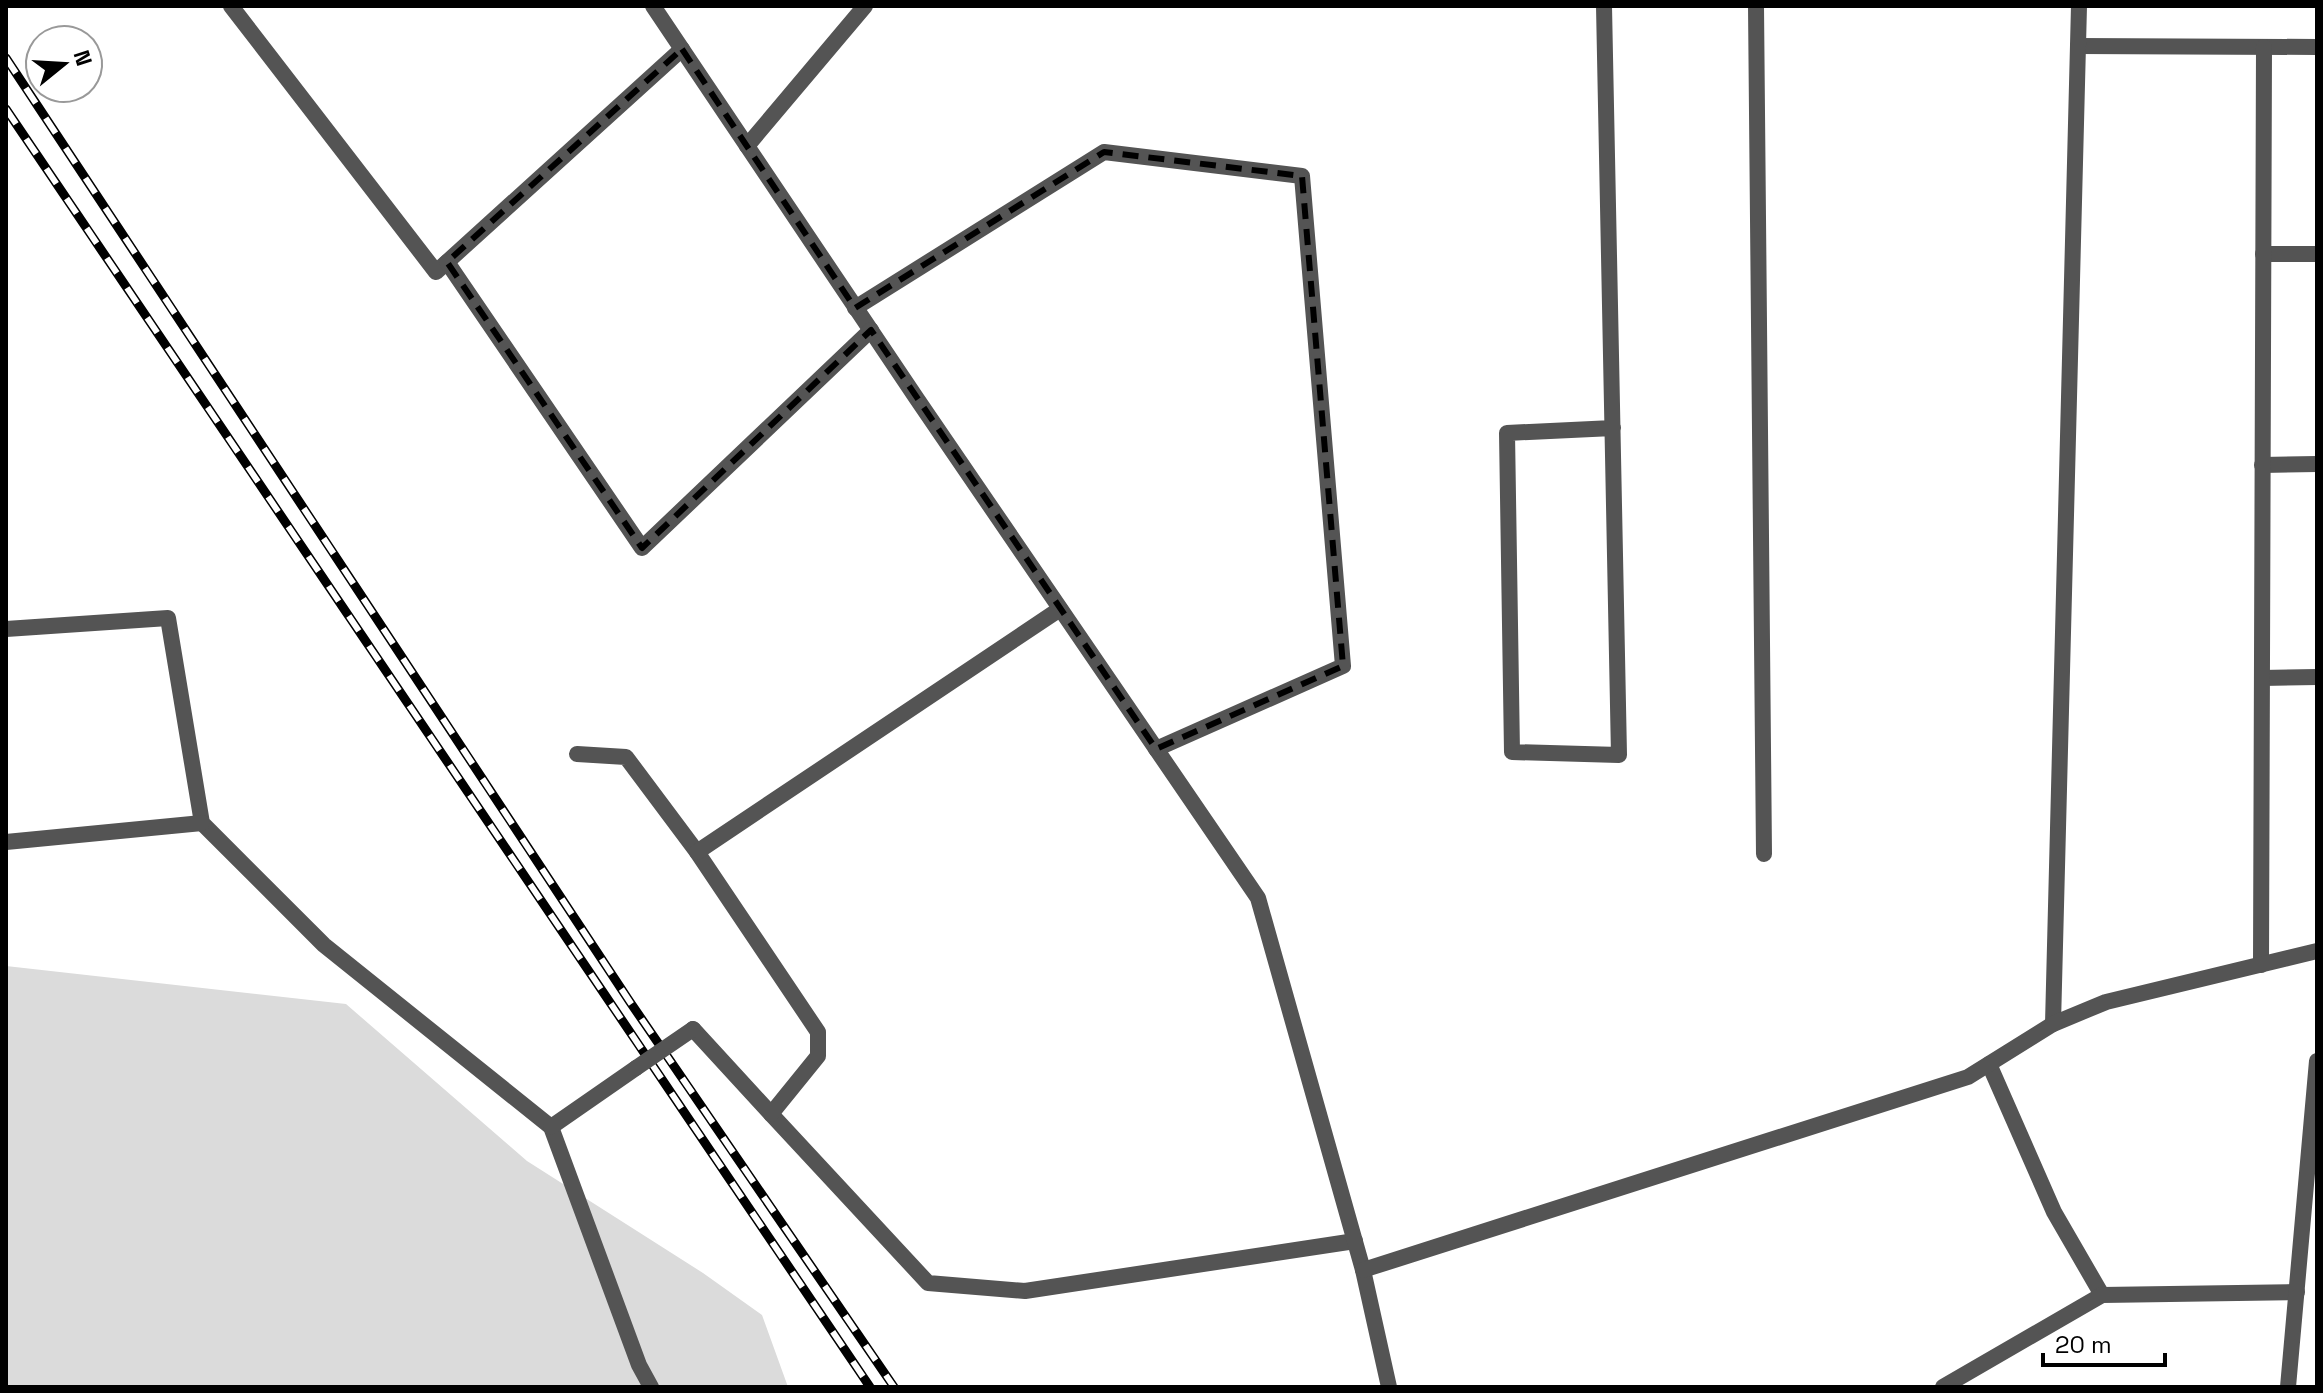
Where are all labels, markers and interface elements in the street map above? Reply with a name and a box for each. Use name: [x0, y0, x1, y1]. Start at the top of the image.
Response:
north arrow: [24, 24, 104, 104]
text: N: [67, 46, 99, 69]
scale bar: [2043, 1317, 2165, 1367]
text: 20 m: [2055, 1329, 2112, 1360]

